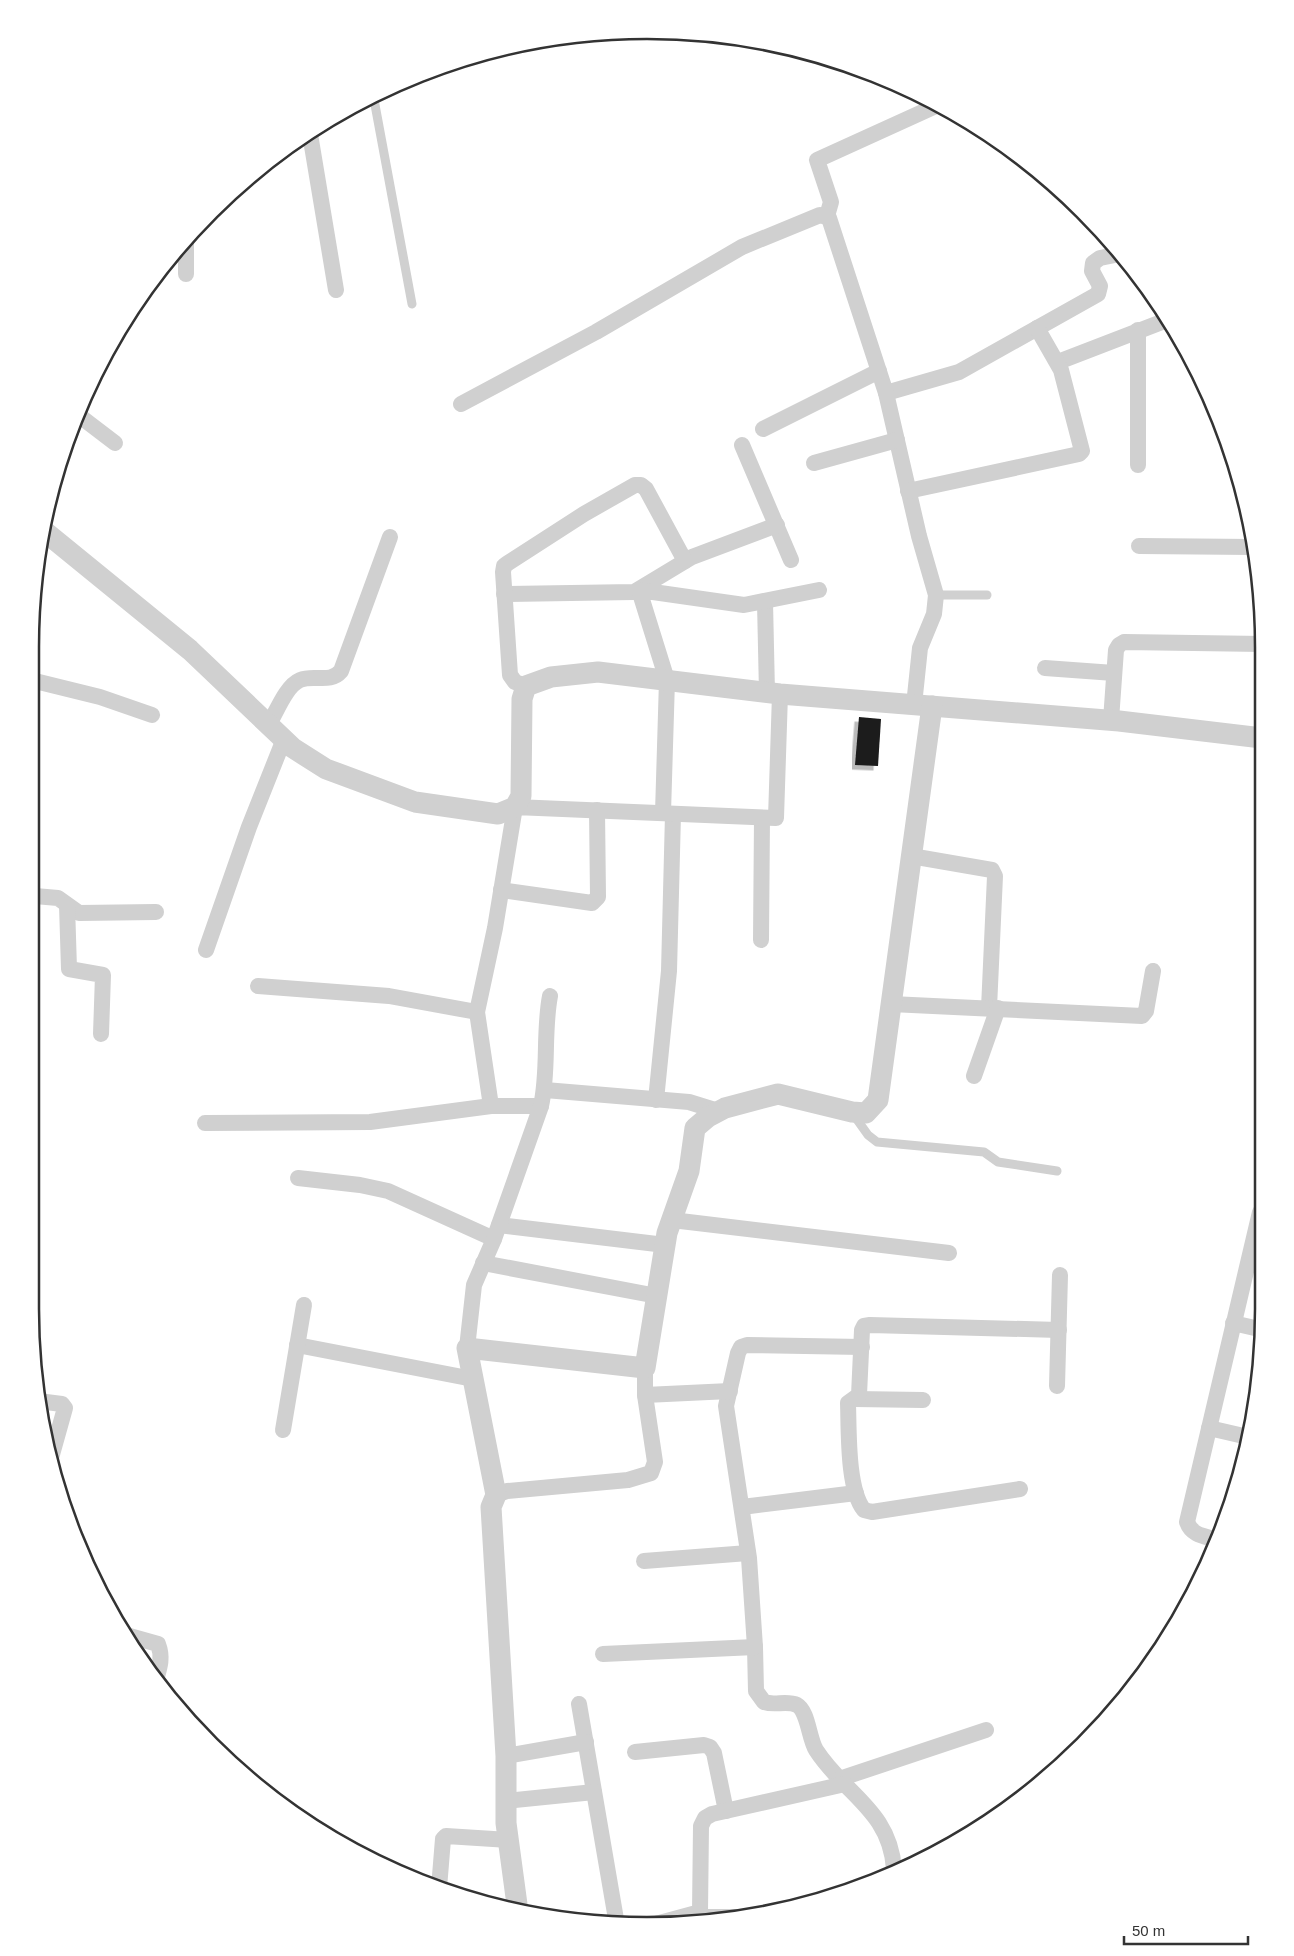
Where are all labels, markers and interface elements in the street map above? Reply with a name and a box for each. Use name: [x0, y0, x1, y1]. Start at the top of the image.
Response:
scale bar: [1124, 1914, 1248, 1946]
text: 50 m: [1132, 1922, 1165, 1939]

